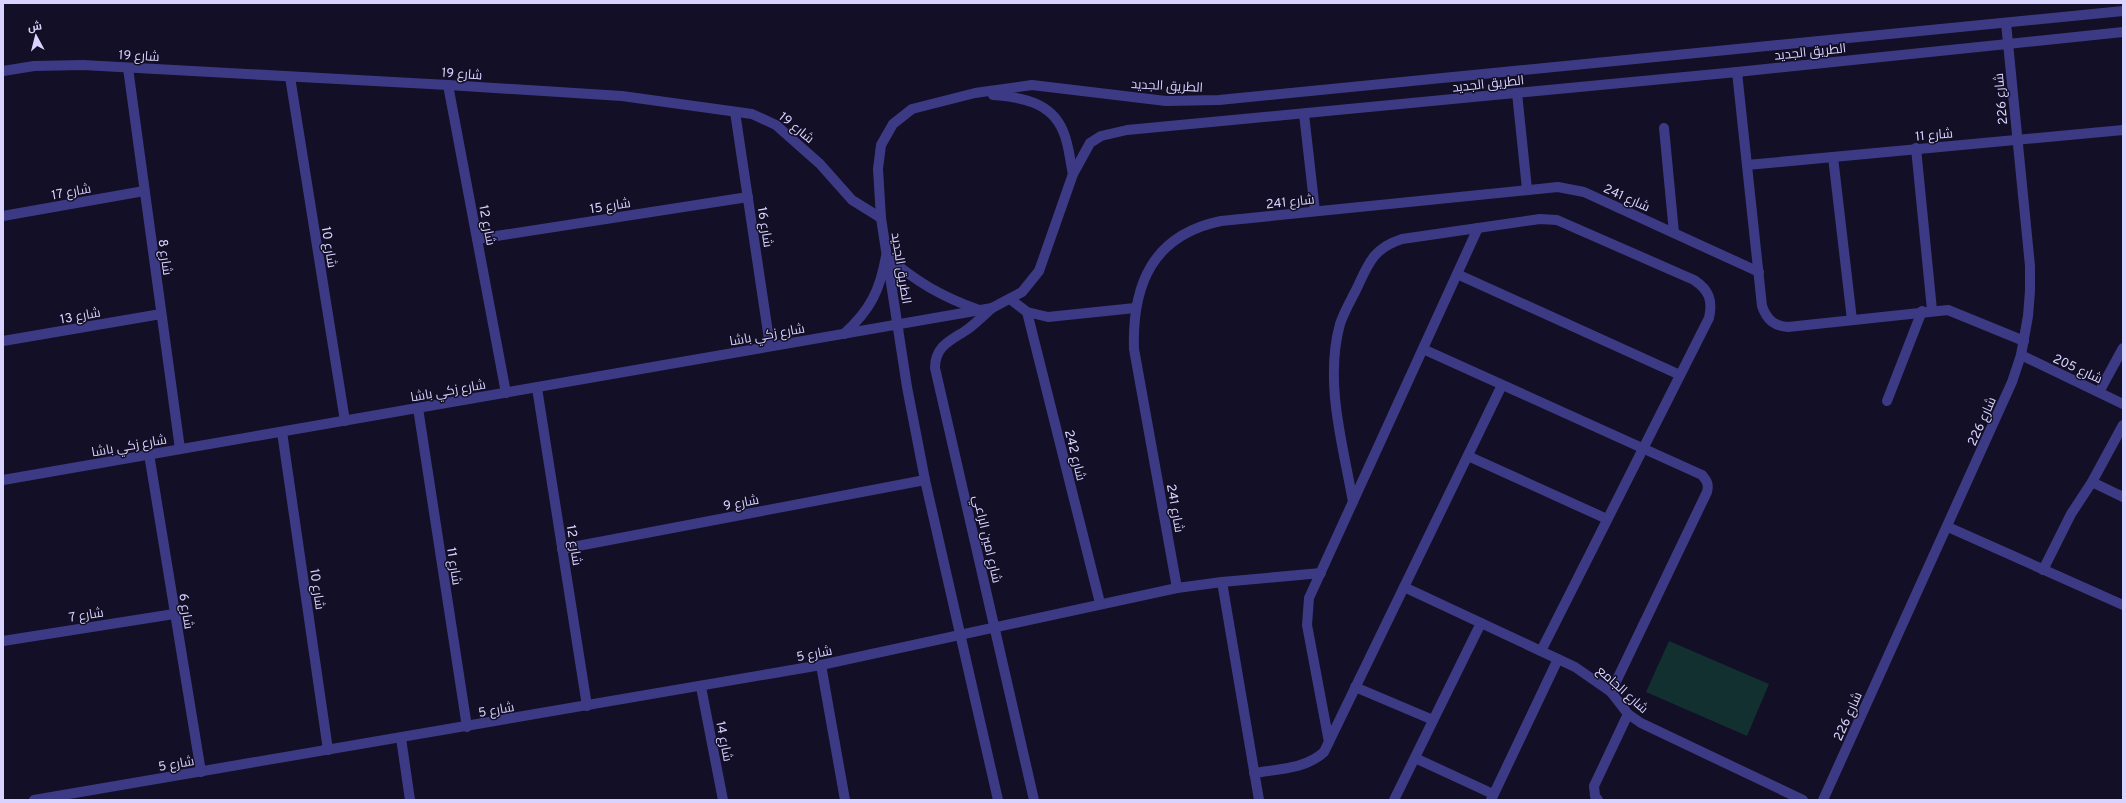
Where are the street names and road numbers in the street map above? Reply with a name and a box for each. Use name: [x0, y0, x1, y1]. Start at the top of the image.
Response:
street label: الطريق الجديد: [1773, 41, 1847, 65]
street label: شارع 19: [118, 48, 160, 66]
street label: شارع 19: [441, 66, 483, 84]
street label: شارع 226: [1992, 72, 2012, 125]
street label: الطريق الجديد: [1451, 73, 1525, 97]
street label: الطريق الجديد: [1130, 77, 1203, 97]
street label: شارع 19: [775, 109, 817, 148]
street label: شارع 11: [1915, 126, 1954, 146]
street label: شارع 17: [50, 182, 92, 204]
street label: شارع 241: [1601, 182, 1652, 216]
street label: شارع 241: [1265, 192, 1315, 214]
street label: شارع 15: [589, 196, 632, 218]
street label: شارع 12: [474, 204, 498, 247]
street label: شارع 16: [753, 206, 775, 249]
street label: شارع 10: [317, 226, 339, 269]
street label: الطريق الجديد: [886, 231, 914, 305]
street label: شارع 8: [154, 238, 174, 276]
street label: شارع 13: [59, 306, 102, 328]
street label: شارع زكي باشا: [728, 321, 806, 351]
street label: شارع 205: [2050, 351, 2104, 388]
street label: شارع زكي باشا: [409, 377, 487, 407]
street label: شارع 226: [1965, 395, 2001, 449]
street label: شارع 242: [1060, 428, 1088, 483]
street label: شارع زكي باشا: [90, 432, 168, 462]
street label: شارع 241: [1162, 483, 1186, 534]
street label: شارع 9: [722, 493, 761, 515]
street label: شارع امين الراعي: [967, 494, 1004, 585]
street label: شارع 12: [562, 524, 584, 567]
street label: شارع 11: [442, 546, 464, 586]
street label: شارع 10: [305, 568, 327, 611]
street label: شارع 6: [174, 592, 196, 630]
street label: شارع 7: [68, 605, 105, 627]
street label: شارع 5: [795, 644, 834, 666]
street label: شارع الجامع: [1593, 663, 1651, 718]
street label: شارع 226: [1831, 690, 1867, 744]
street label: شارع 5: [477, 700, 516, 722]
street label: شارع 14: [711, 720, 735, 763]
street label: شارع 5: [157, 754, 196, 776]

